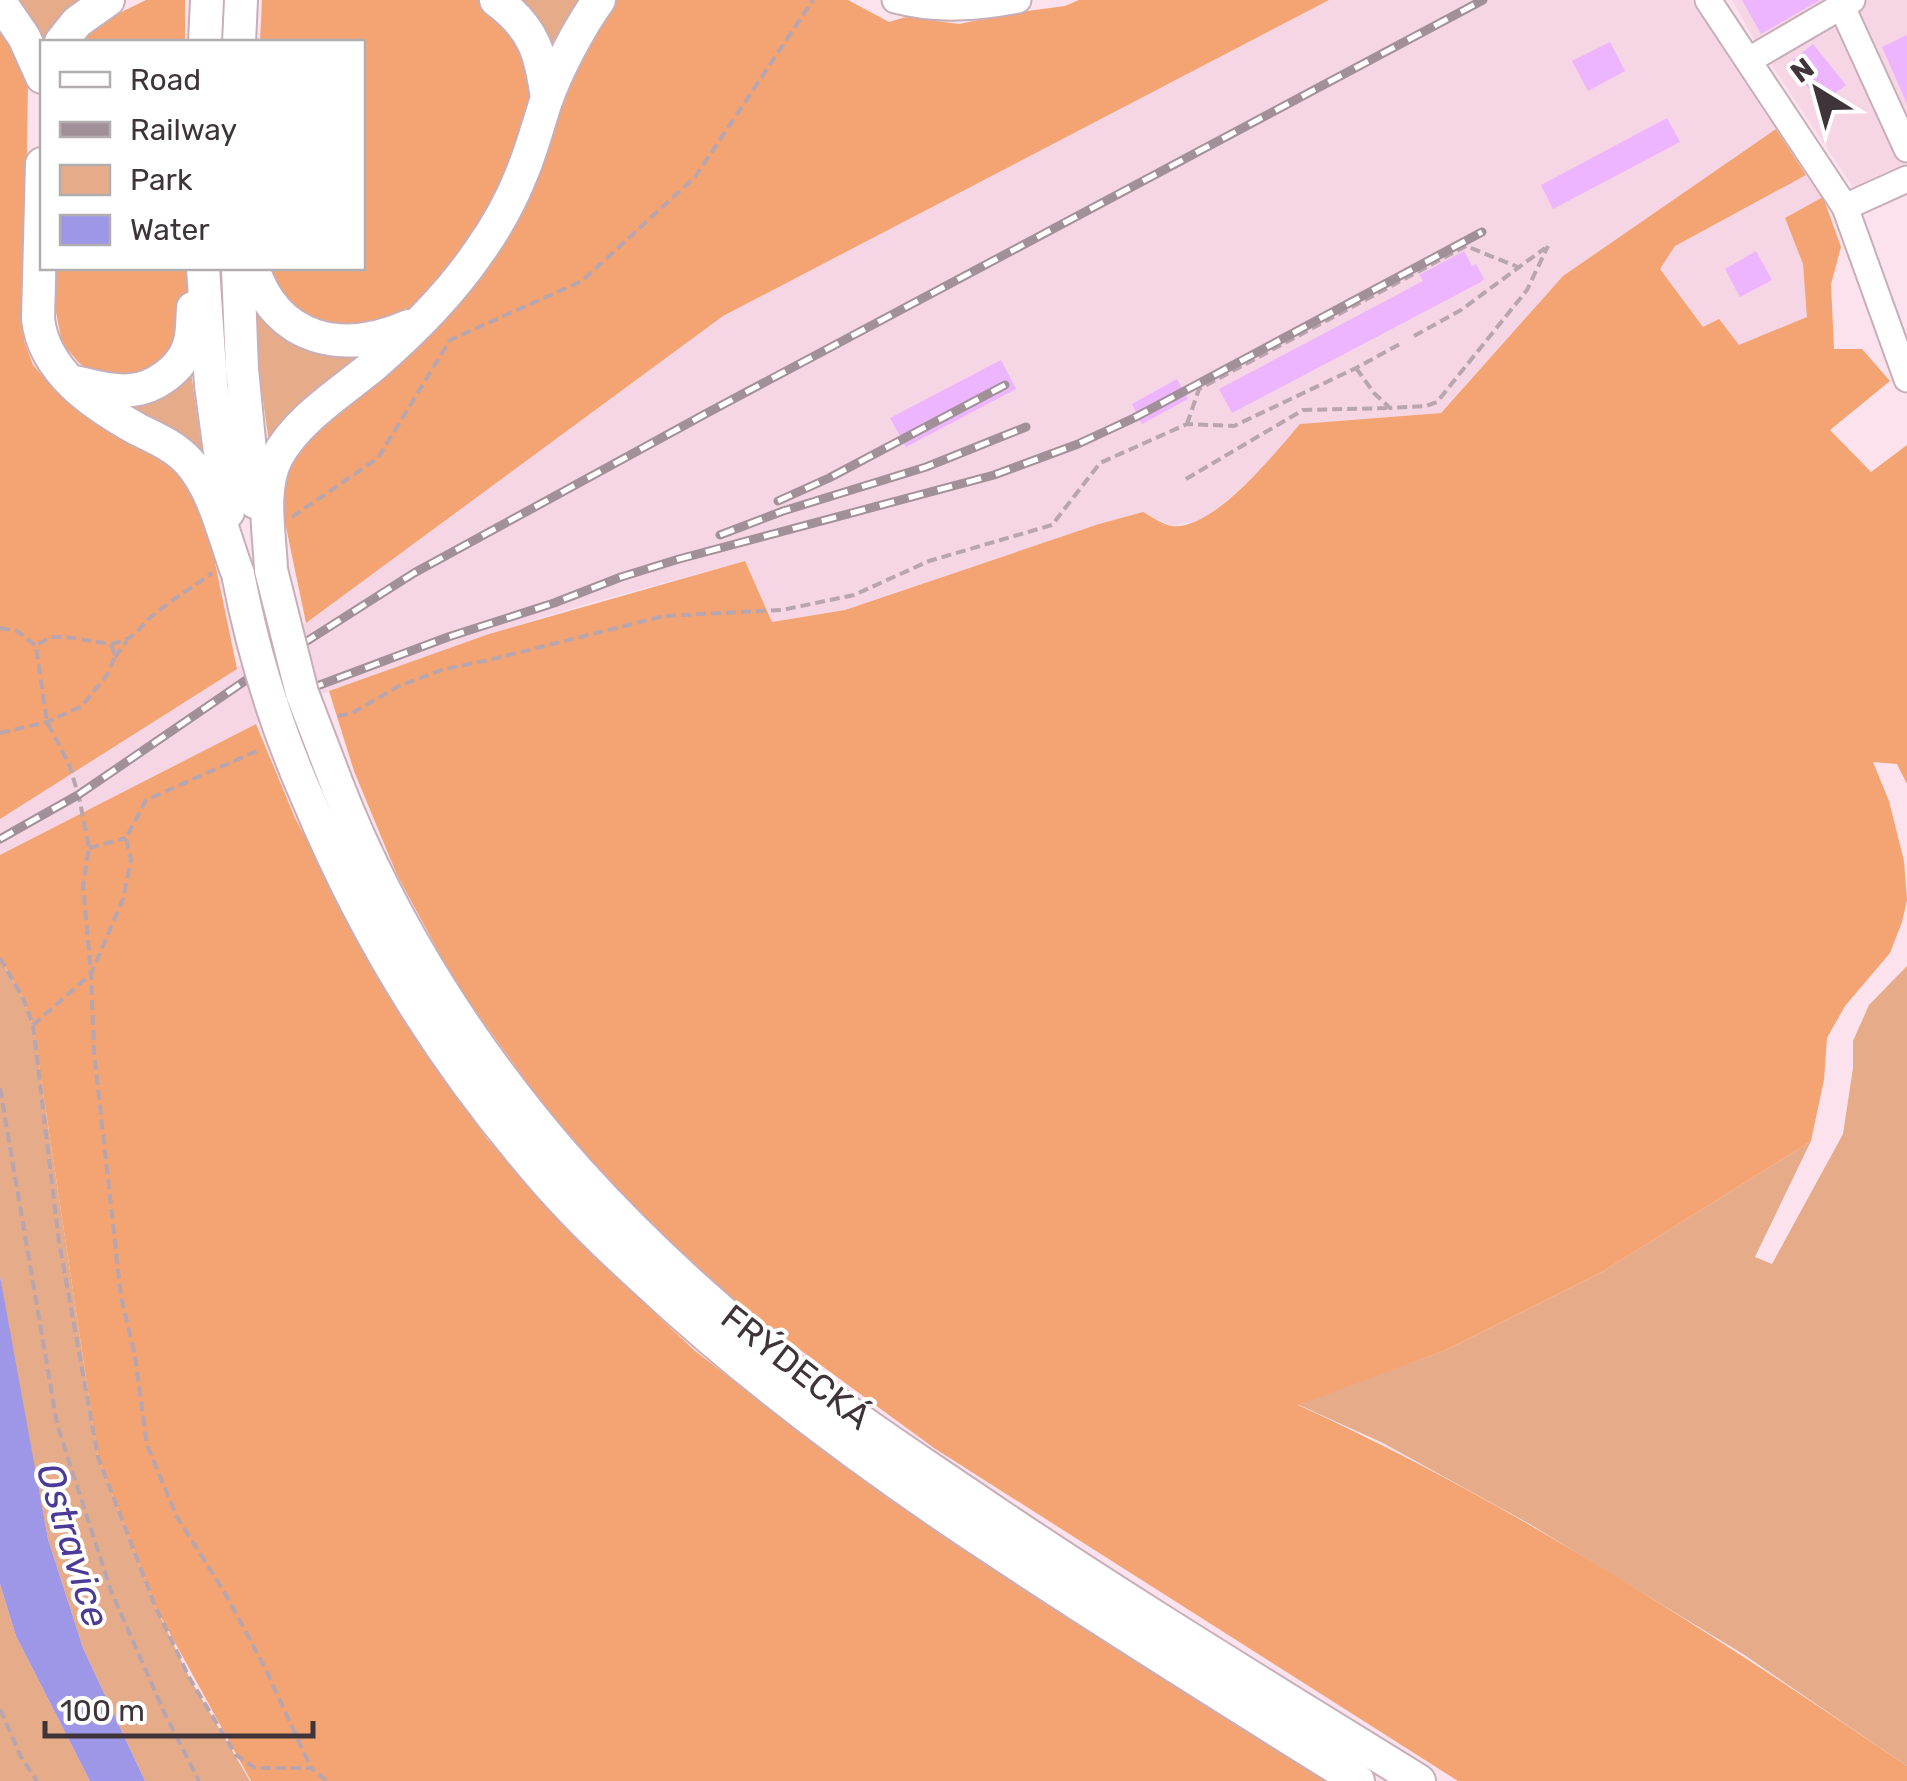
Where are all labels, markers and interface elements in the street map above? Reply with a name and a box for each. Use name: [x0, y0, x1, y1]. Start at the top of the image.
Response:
legend: [40, 40, 365, 270]
north arrow: [1767, 40, 1867, 140]
text: N: [1784, 51, 1820, 90]
text: Road: [130, 62, 201, 98]
text: Railway: [130, 112, 237, 148]
text: Park: [130, 162, 193, 198]
text: Water: [130, 212, 210, 248]
street label: FRÝDECKÁ: [713, 1296, 879, 1438]
water label: Ostravice: [26, 1458, 120, 1632]
scale bar: [45, 1676, 312, 1738]
text: 100 m: [60, 1693, 145, 1729]

